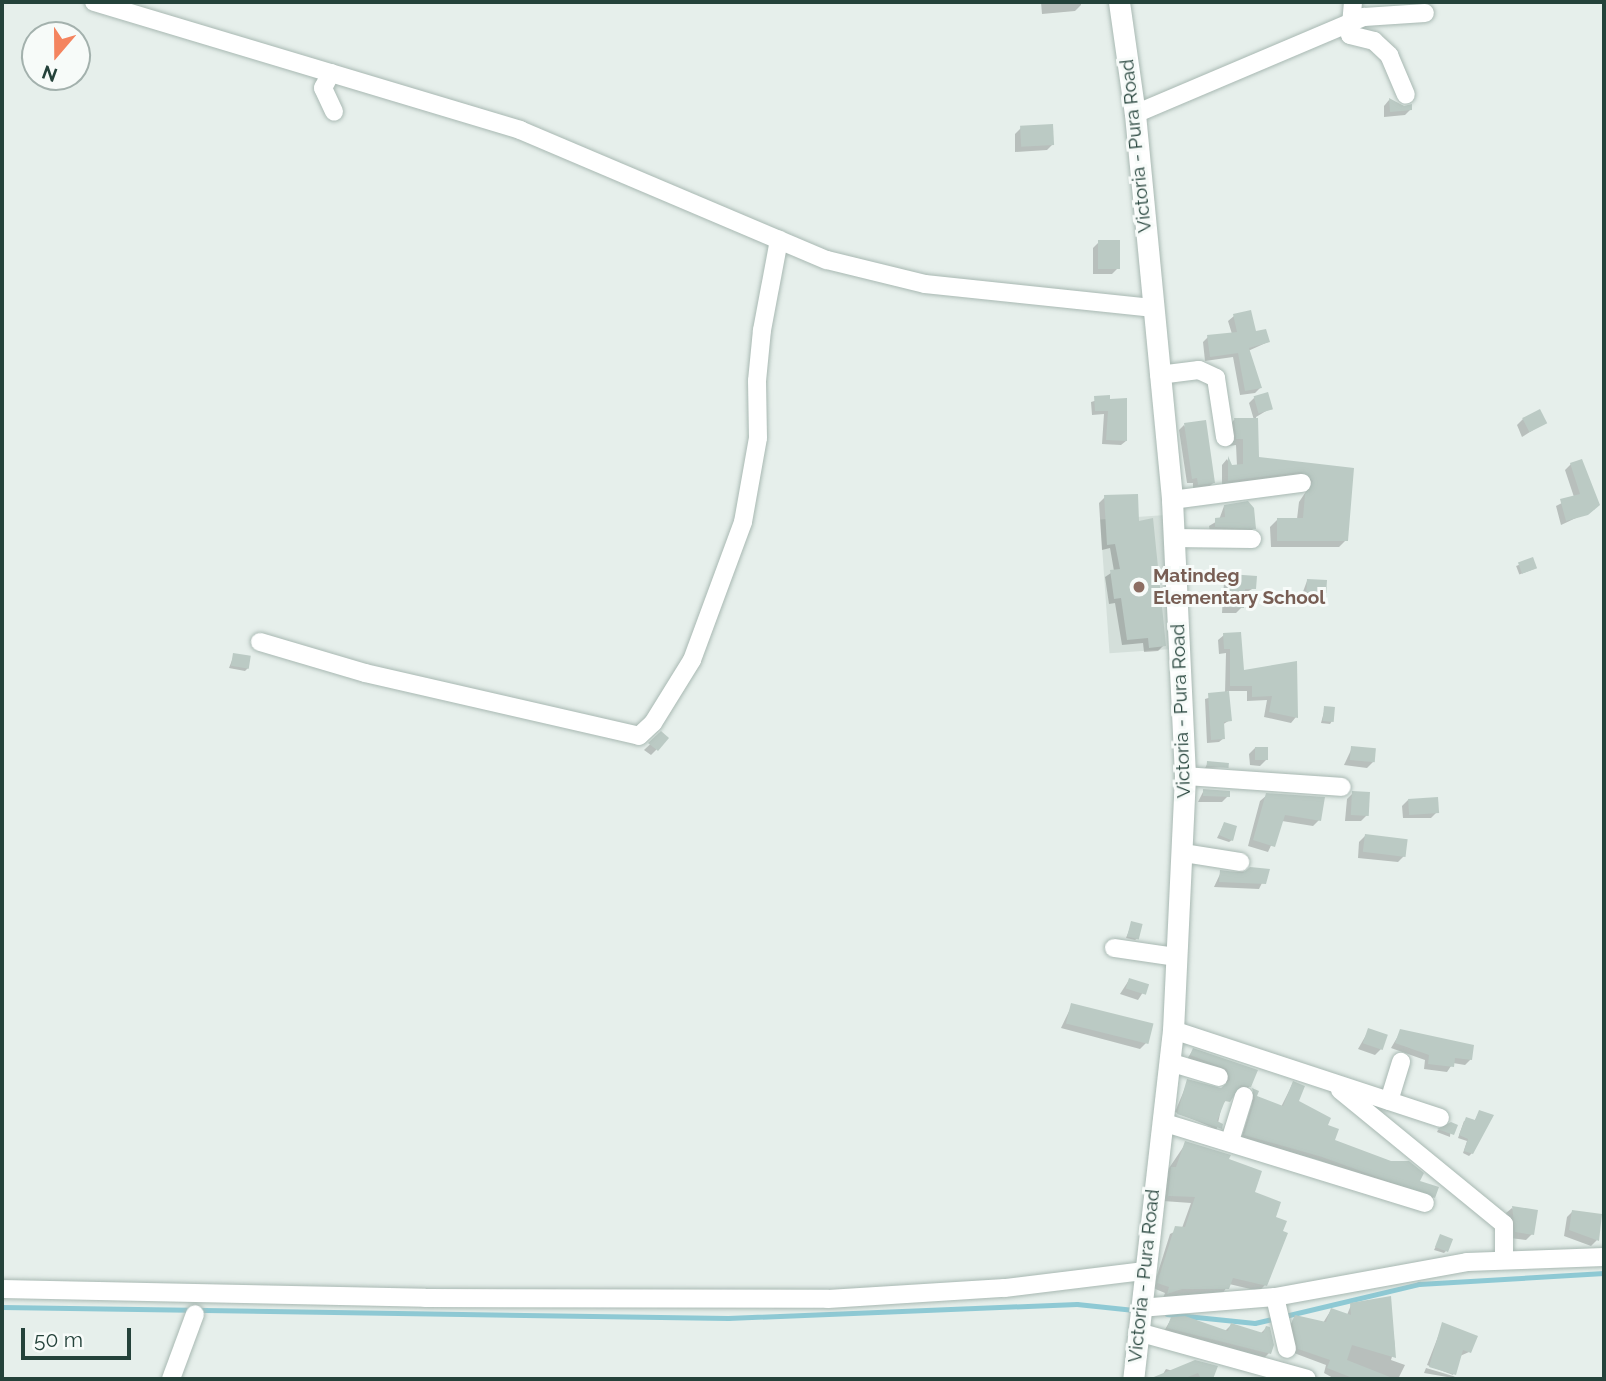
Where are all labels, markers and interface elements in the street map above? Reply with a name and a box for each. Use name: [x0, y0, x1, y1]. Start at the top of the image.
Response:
north arrow: [21, 21, 91, 91]
street label: Victoria - Pura Road: [1116, 58, 1156, 234]
text: N: [39, 61, 60, 87]
place label: Matindeg Elementary School: [1153, 565, 1326, 609]
marker: Matindeg Elementary School: [1131, 579, 1147, 595]
street label: Victoria - Pura Road: [1167, 623, 1195, 799]
street label: Victoria - Pura Road: [1124, 1188, 1164, 1364]
scale bar: [24, 1314, 135, 1358]
text: 50 m: [34, 1327, 83, 1352]

